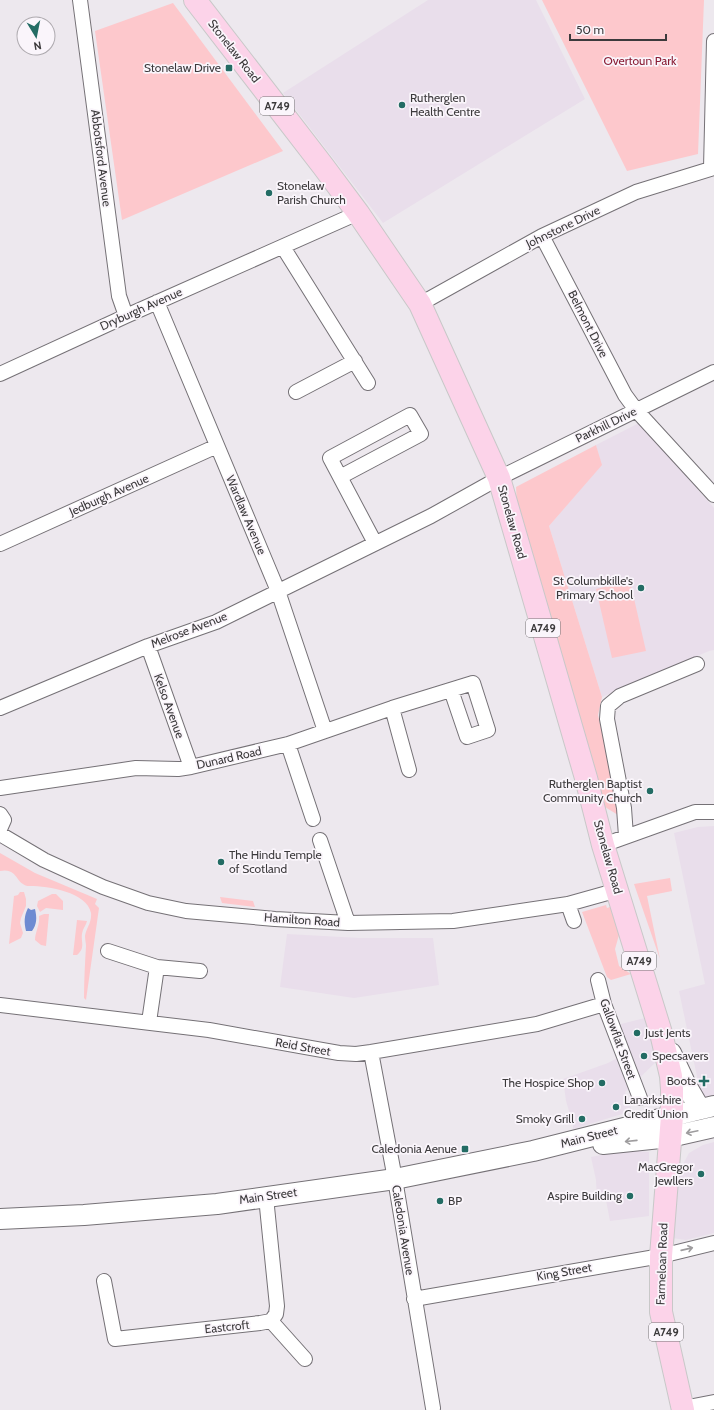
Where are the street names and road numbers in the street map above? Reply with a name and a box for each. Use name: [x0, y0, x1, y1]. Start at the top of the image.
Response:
street label: Stonelaw Road: [205, 16, 264, 85]
road number: A749: [260, 97, 294, 115]
street label: Abbotsford Avenue: [88, 109, 115, 207]
street label: Johnstone Drive: [522, 202, 602, 251]
street label: Dryburgh Avenue: [97, 284, 184, 333]
street label: Belmont Drive: [565, 288, 612, 360]
street label: Parkhill Drive: [573, 403, 639, 446]
street label: Jedburgh Avenue: [66, 470, 151, 519]
street label: Wardlaw Avenue: [223, 473, 270, 557]
street label: Stonelaw Road: [495, 483, 530, 561]
street label: Melrose Avenue: [148, 608, 229, 651]
road number: A749: [526, 619, 560, 637]
street label: Kelso Avenue: [151, 671, 188, 740]
street label: Dunard Road: [195, 743, 263, 772]
street label: Stonelaw Road: [591, 818, 626, 896]
street label: Hamilton Road: [264, 909, 340, 930]
road number: A749: [622, 952, 656, 970]
street label: Gallowflat Street: [597, 996, 640, 1081]
street label: Reid Street: [274, 1034, 332, 1059]
street label: Main Street: [559, 1122, 619, 1151]
street label: Main Street: [238, 1184, 298, 1207]
street label: Caledonia Avenue: [389, 1184, 418, 1276]
street label: Farmeloan Road: [653, 1223, 670, 1305]
street label: King Street: [535, 1259, 593, 1284]
street label: Eastcroft: [204, 1317, 250, 1336]
road number: A749: [649, 1323, 683, 1341]

